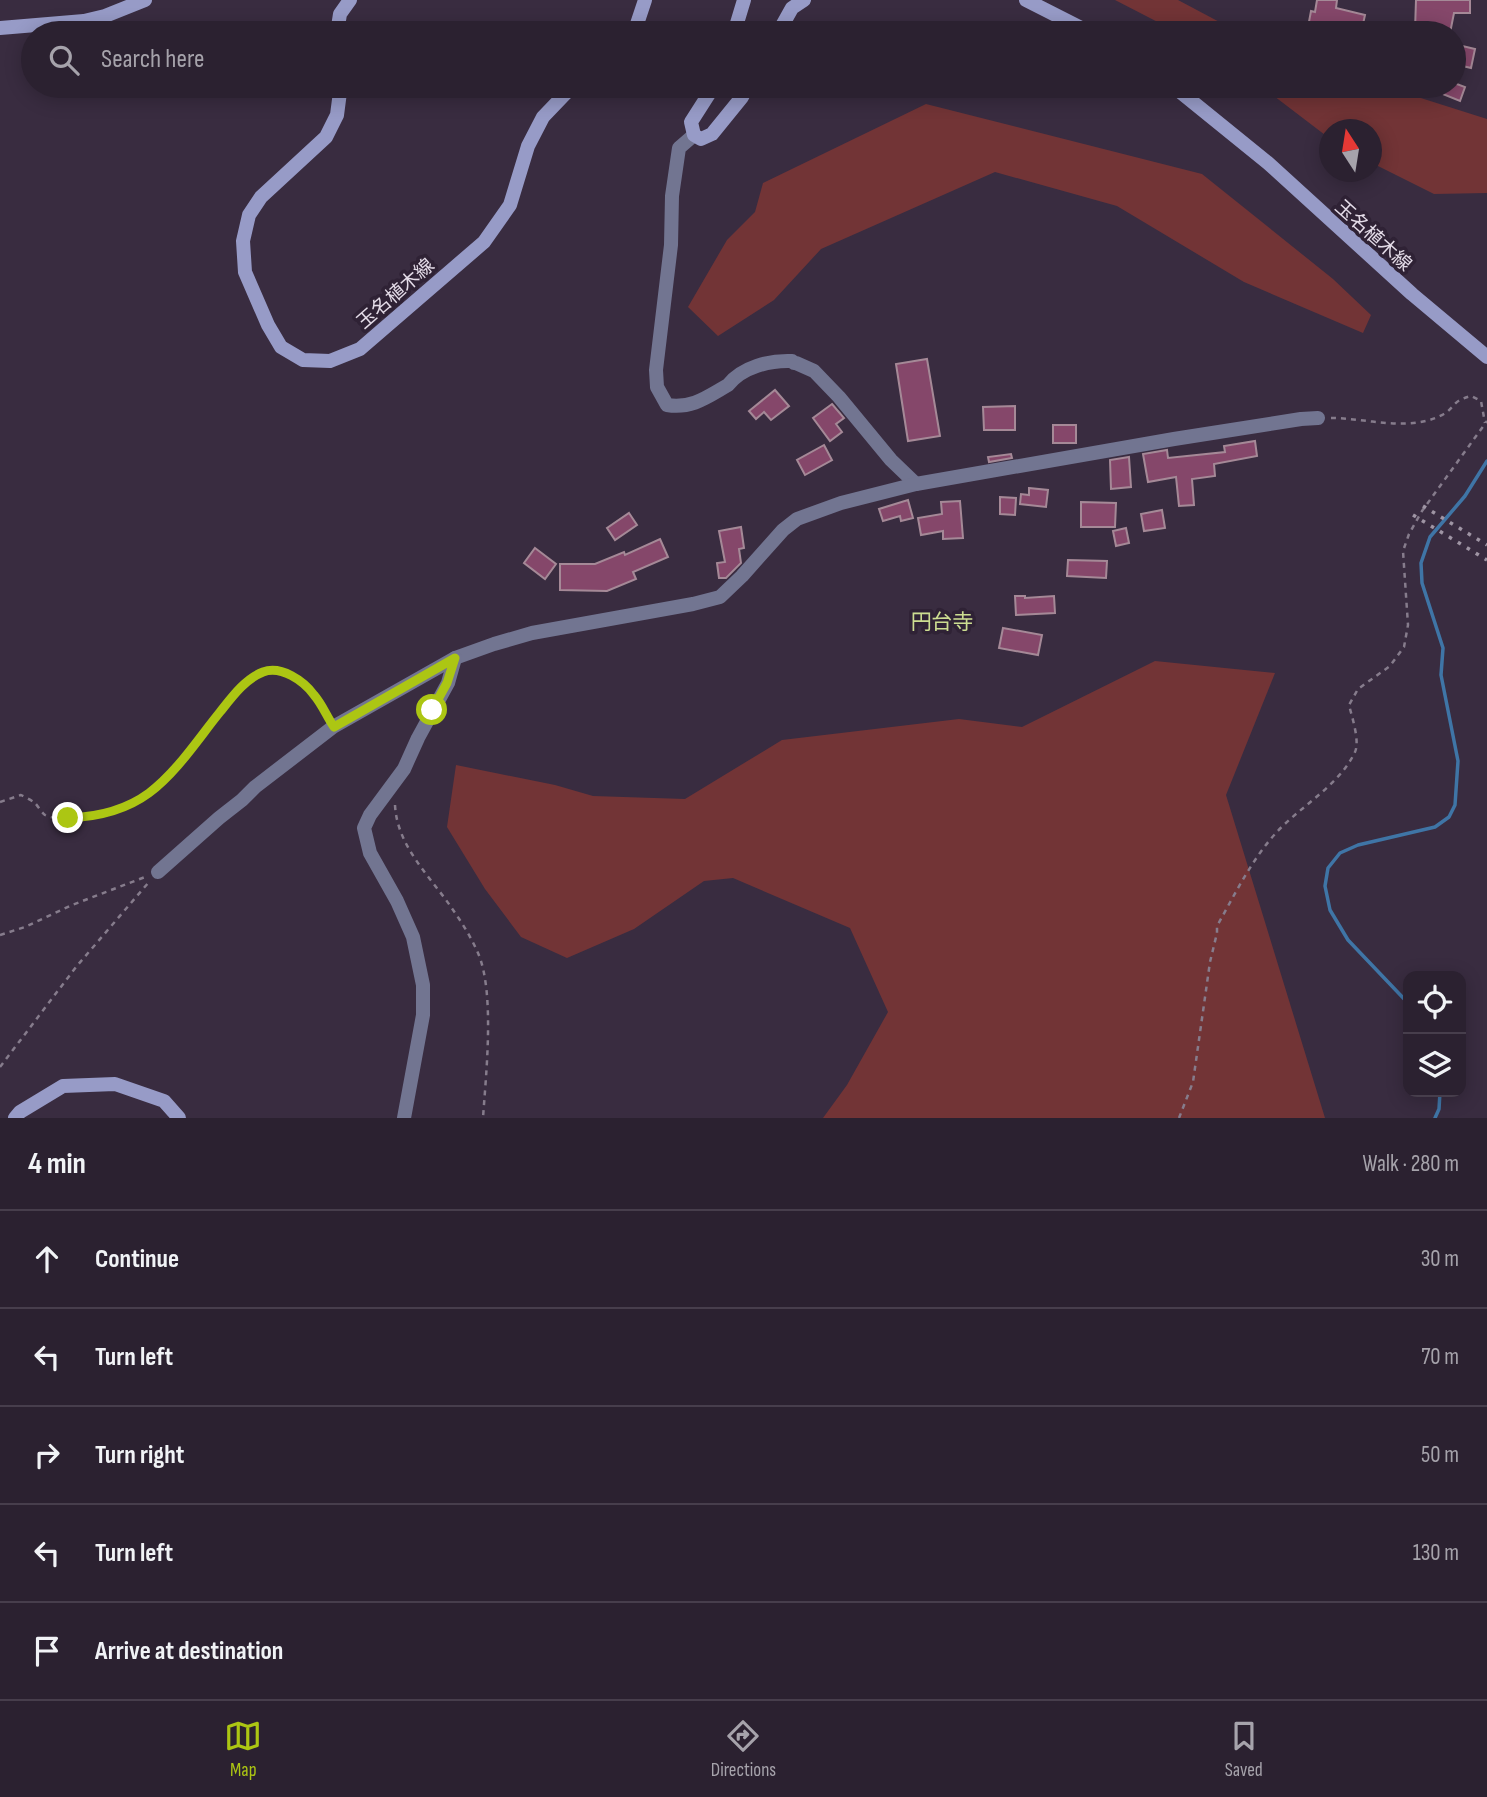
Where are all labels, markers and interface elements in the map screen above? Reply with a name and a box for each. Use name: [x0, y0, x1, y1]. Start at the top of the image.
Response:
search box: [21, 21, 1466, 98]
icon: search: [45, 41, 83, 79]
text: Search here: [101, 44, 204, 75]
north arrow: [1319, 119, 1382, 182]
street label: 玉名植木線: [1330, 196, 1416, 276]
street label: 玉名植木線: [353, 254, 439, 334]
district label: 円台寺: [911, 610, 974, 635]
route start: [416, 694, 447, 725]
route end: [52, 802, 83, 833]
map controls: [1403, 971, 1466, 1097]
button: locate: [1403, 971, 1466, 1034]
button: layers: [1403, 1034, 1466, 1097]
text: 4 min: [28, 1146, 86, 1182]
text: Walk · 280 m: [1363, 1150, 1459, 1178]
icon: ahead: [28, 1240, 66, 1278]
text: Continue: [95, 1244, 179, 1275]
text: 30 m: [1421, 1245, 1459, 1273]
icon: left: [28, 1338, 66, 1376]
text: Turn left: [95, 1342, 173, 1373]
text: 70 m: [1421, 1343, 1459, 1371]
icon: right: [28, 1436, 66, 1474]
text: Turn right: [95, 1440, 184, 1471]
text: 50 m: [1421, 1441, 1459, 1469]
icon: left: [28, 1534, 66, 1572]
text: Turn left: [95, 1538, 173, 1569]
text: 130 m: [1413, 1539, 1459, 1567]
icon: arrive: [28, 1632, 66, 1670]
text: Arrive at destination: [95, 1636, 283, 1667]
tab: Map: [224, 1717, 262, 1782]
tab: Directions: [711, 1717, 776, 1782]
tab: Saved: [1225, 1717, 1263, 1782]

